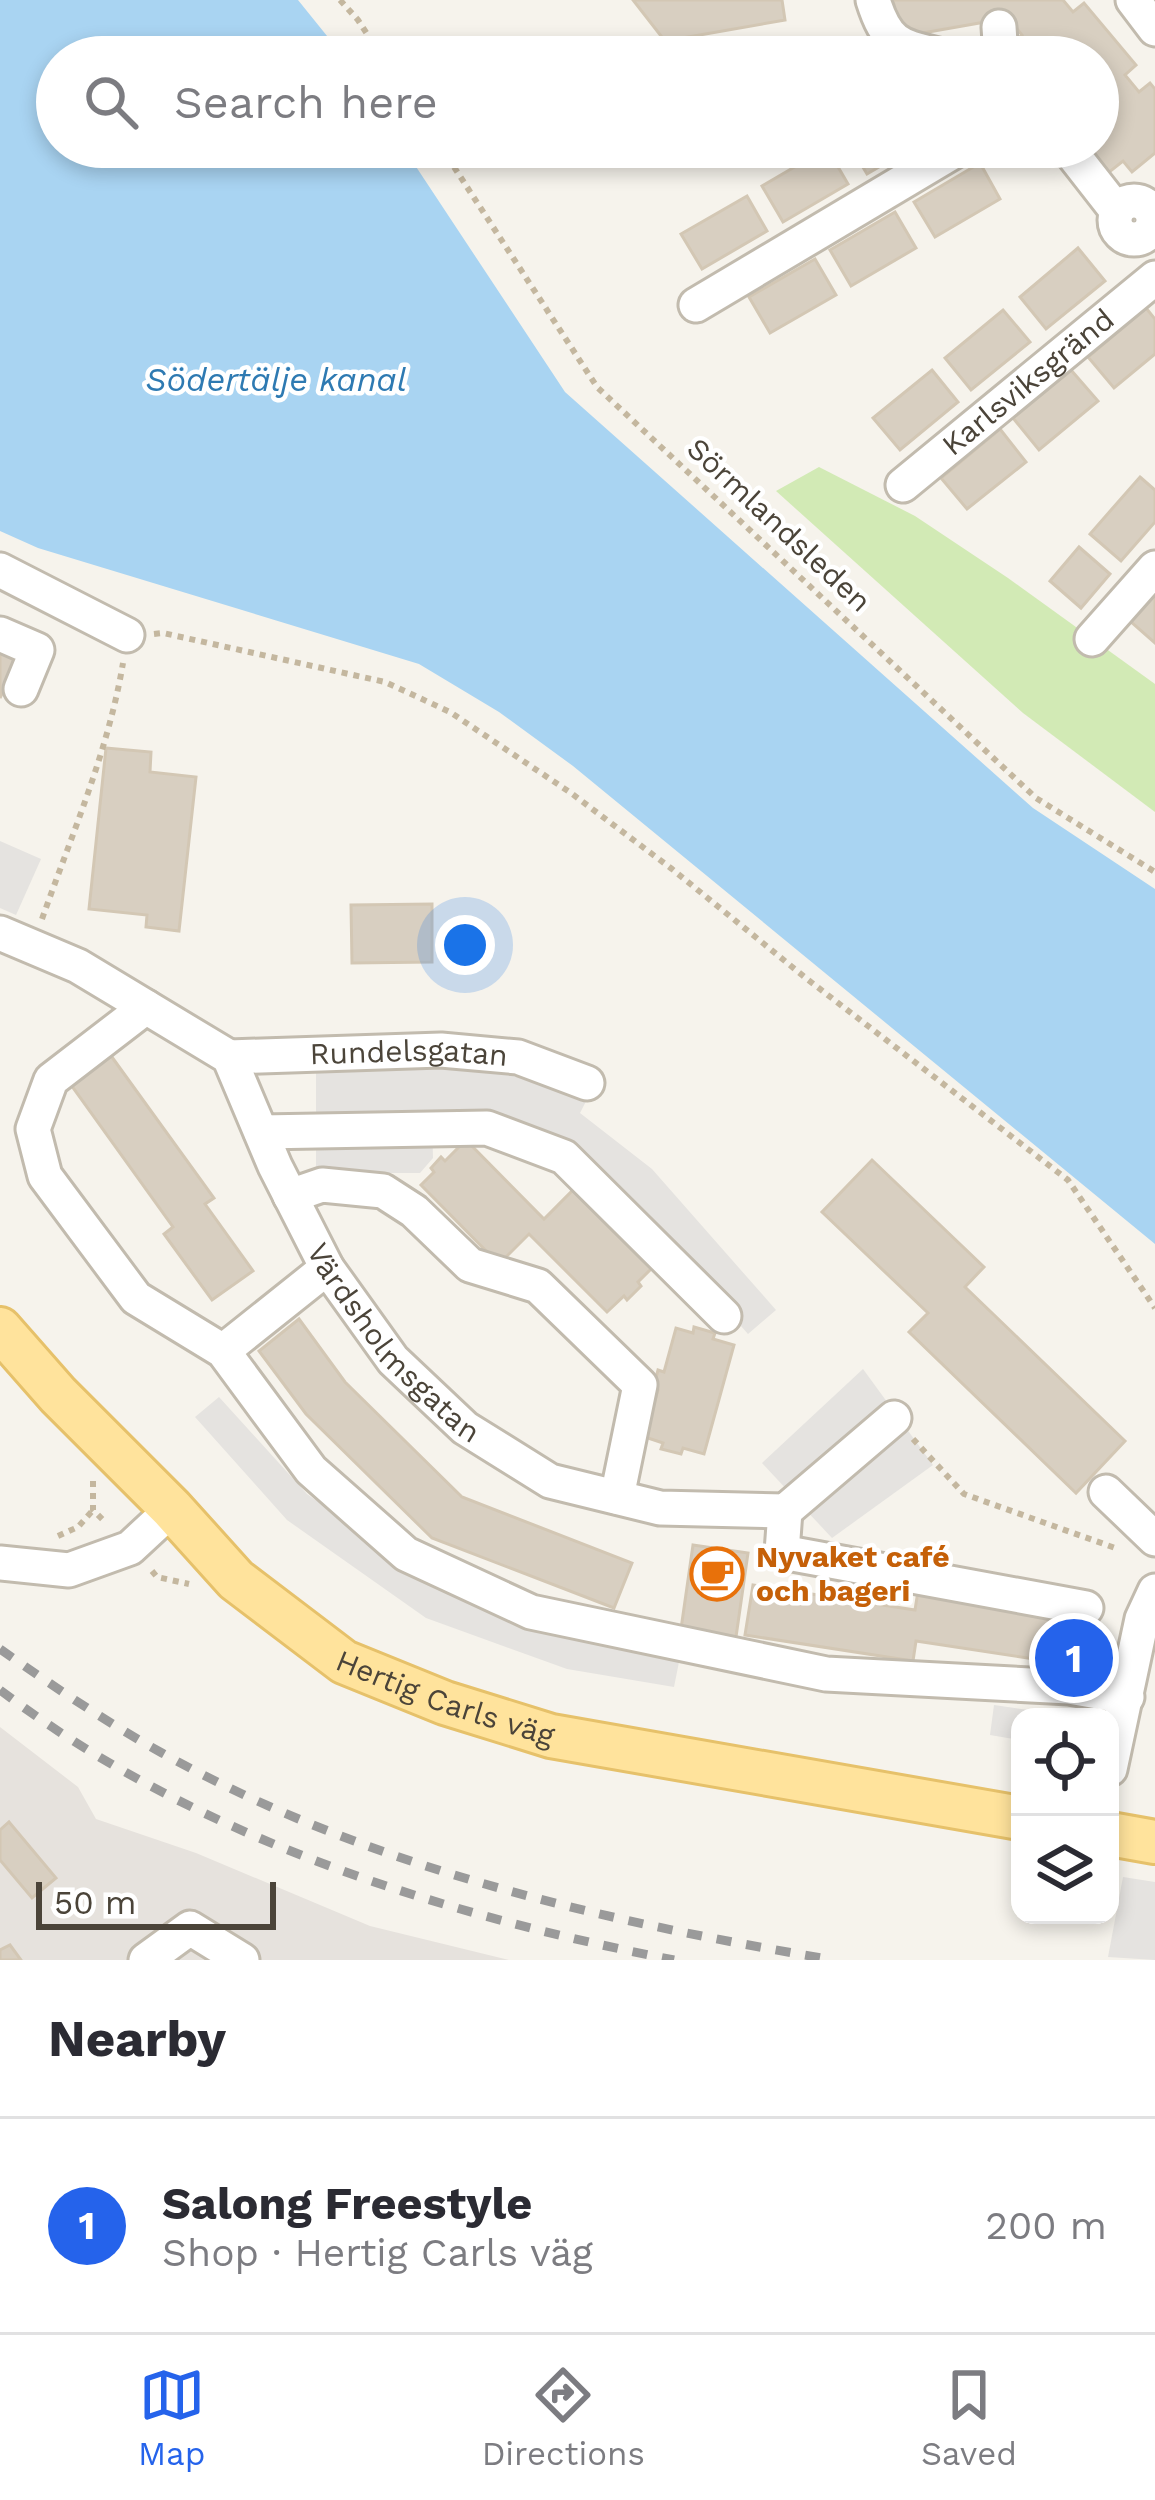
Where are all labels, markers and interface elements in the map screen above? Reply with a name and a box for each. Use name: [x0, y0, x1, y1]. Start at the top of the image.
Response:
search box: [36, 36, 1119, 168]
icon: search: [78, 69, 144, 135]
text: Search here: [174, 76, 438, 129]
street label: Karlsviksgränd: [935, 301, 1121, 462]
water label: Södertälje kanal: [145, 360, 407, 399]
street label: Sörmlandsleden: [680, 430, 879, 619]
your location: [435, 915, 495, 975]
street label: Rundelsgatan: [309, 1032, 509, 1073]
street label: Värdsholmsgatan: [300, 1237, 486, 1450]
place label: Nyvaket café och bageri: [756, 1539, 950, 1608]
cafe icon: Nyvaket café och bageri: [689, 1546, 745, 1602]
pin: 1: [1035, 1613, 1113, 1703]
street label: Hertig Carls väg: [331, 1643, 559, 1753]
map controls: [1011, 1708, 1119, 1924]
button: locate: [1011, 1708, 1119, 1816]
button: layers: [1011, 1816, 1119, 1924]
scale bar: [36, 1876, 276, 1929]
text: 50 m: [54, 1883, 136, 1922]
text: Nearby: [48, 2009, 226, 2068]
text: Salong Freestyle: [162, 2177, 532, 2230]
text: 1: [79, 2203, 95, 2248]
text: 200 m: [985, 2203, 1107, 2248]
text: Shop · Hertig Carls väg: [162, 2230, 593, 2275]
tab: Map: [138, 2362, 205, 2473]
tab: Directions: [482, 2362, 645, 2473]
tab: Saved: [921, 2362, 1017, 2473]

